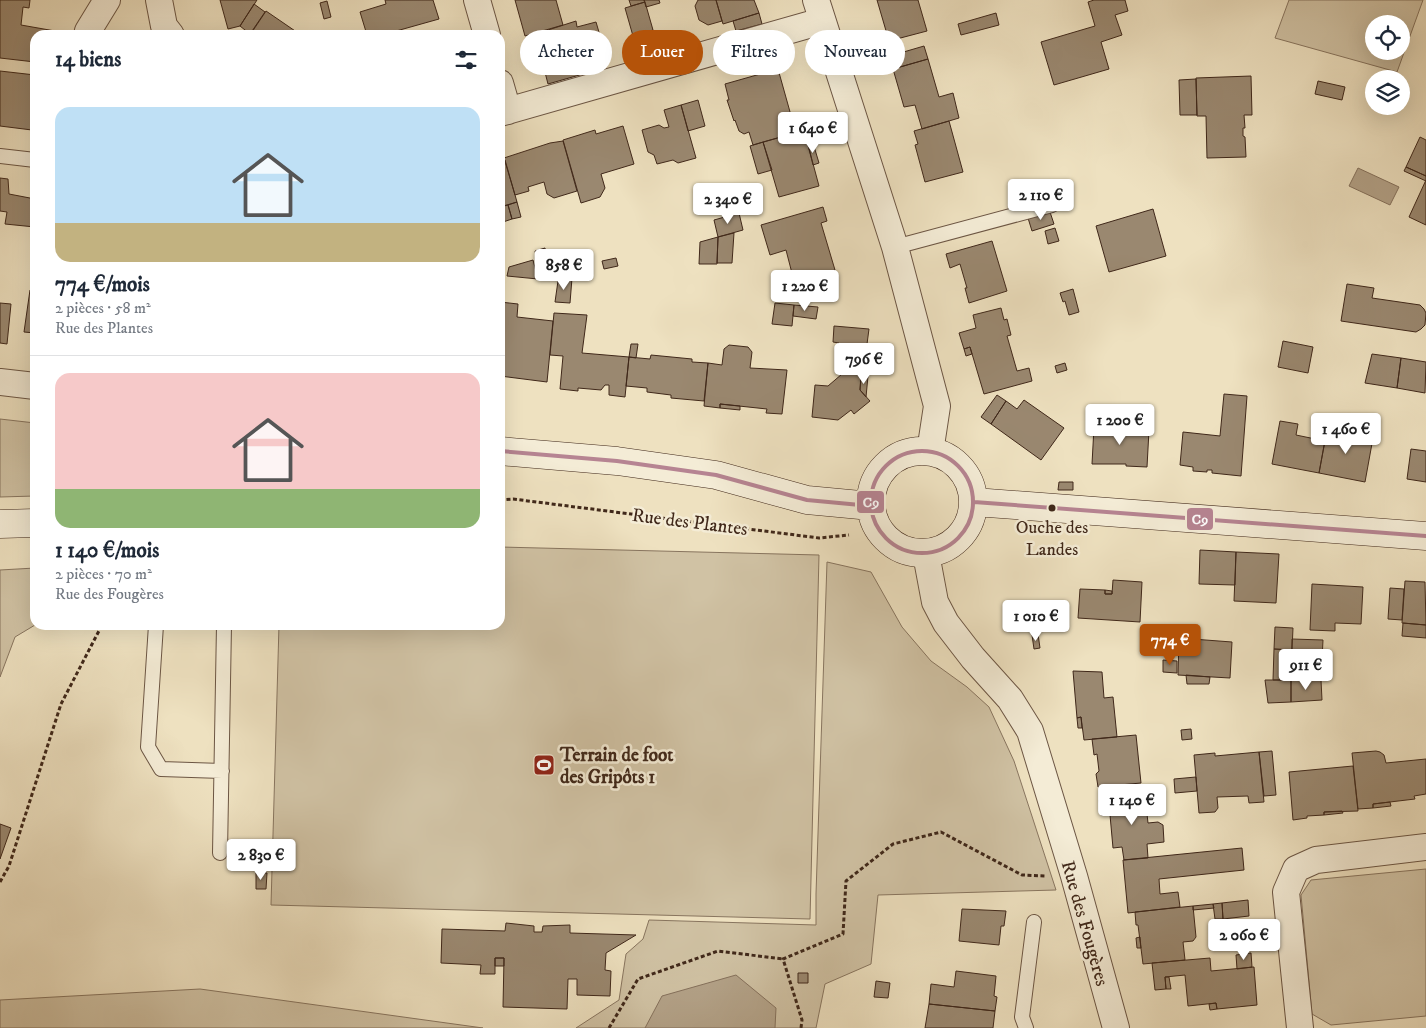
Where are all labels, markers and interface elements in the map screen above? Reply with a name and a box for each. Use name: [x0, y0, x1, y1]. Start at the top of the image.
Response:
map controls: [1365, 15, 1410, 115]
button: locate: [1365, 15, 1410, 60]
chip: Acheter: [520, 30, 612, 75]
chip: Louer: [622, 30, 703, 75]
chip: Filtres: [713, 30, 795, 75]
chip: Nouveau: [805, 30, 905, 75]
icon: filters: [452, 46, 480, 74]
text: 14 biens: [55, 47, 121, 73]
button: layers: [1365, 70, 1410, 115]
pin: 1 640 €: [767, 112, 859, 154]
text: 1 640 €: [789, 118, 837, 138]
icon: home: [223, 140, 313, 230]
pin: 2 110 €: [995, 178, 1087, 221]
pin: 2 340 €: [682, 182, 774, 225]
text: 2 110 €: [1019, 185, 1063, 205]
text: 2 340 €: [704, 189, 752, 209]
pin: 858 €: [529, 248, 599, 291]
text: 858 €: [546, 255, 582, 275]
pin: 1 220 €: [759, 270, 851, 312]
text: 774 €/mois: [55, 272, 150, 298]
text: 1 220 €: [782, 276, 828, 296]
text: 2 pièces · 58 m²: [55, 298, 151, 318]
text: Rue des Plantes: [55, 318, 153, 338]
pin: 796 €: [829, 342, 899, 385]
text: 796 €: [845, 349, 883, 369]
pin: 1 200 €: [1074, 404, 1166, 446]
icon: home: [223, 405, 313, 495]
text: 1 200 €: [1096, 410, 1144, 430]
pin: 1 460 €: [1300, 412, 1392, 455]
text: 1 460 €: [1322, 419, 1370, 439]
line badge: C9: [856, 490, 885, 514]
text: C9: [863, 494, 879, 512]
marker: Ouche des Landes: [1047, 503, 1057, 513]
street label: Rue des Plantes: [631, 504, 749, 541]
line badge: C9: [1186, 507, 1214, 531]
text: C9: [1192, 511, 1208, 529]
place label: Ouche des Landes: [1016, 517, 1088, 561]
text: 1 140 €/mois: [55, 538, 159, 564]
text: 2 pièces · 70 m²: [55, 564, 152, 584]
text: Rue des Fougères: [55, 584, 164, 604]
pin: 1 010 €: [990, 600, 1082, 642]
text: 1 010 €: [1013, 606, 1059, 626]
pin: 774 €: [1135, 624, 1205, 666]
text: 774 €: [1151, 630, 1189, 650]
pin: 911 €: [1271, 648, 1341, 691]
text: 911 €: [1290, 655, 1322, 675]
place label: Terrain de foot des Gripôts 1: [559, 744, 674, 789]
sports icon: Terrain de foot des Gripôts 1: [532, 753, 556, 777]
pin: 1 140 €: [1086, 784, 1178, 826]
text: 1 140 €: [1109, 790, 1155, 810]
pin: 2 830 €: [215, 838, 307, 881]
text: 2 830 €: [238, 845, 284, 865]
street label: Rue des Fougères: [1056, 858, 1113, 989]
pin: 2 060 €: [1198, 918, 1290, 961]
text: 2 060 €: [1219, 925, 1269, 945]

